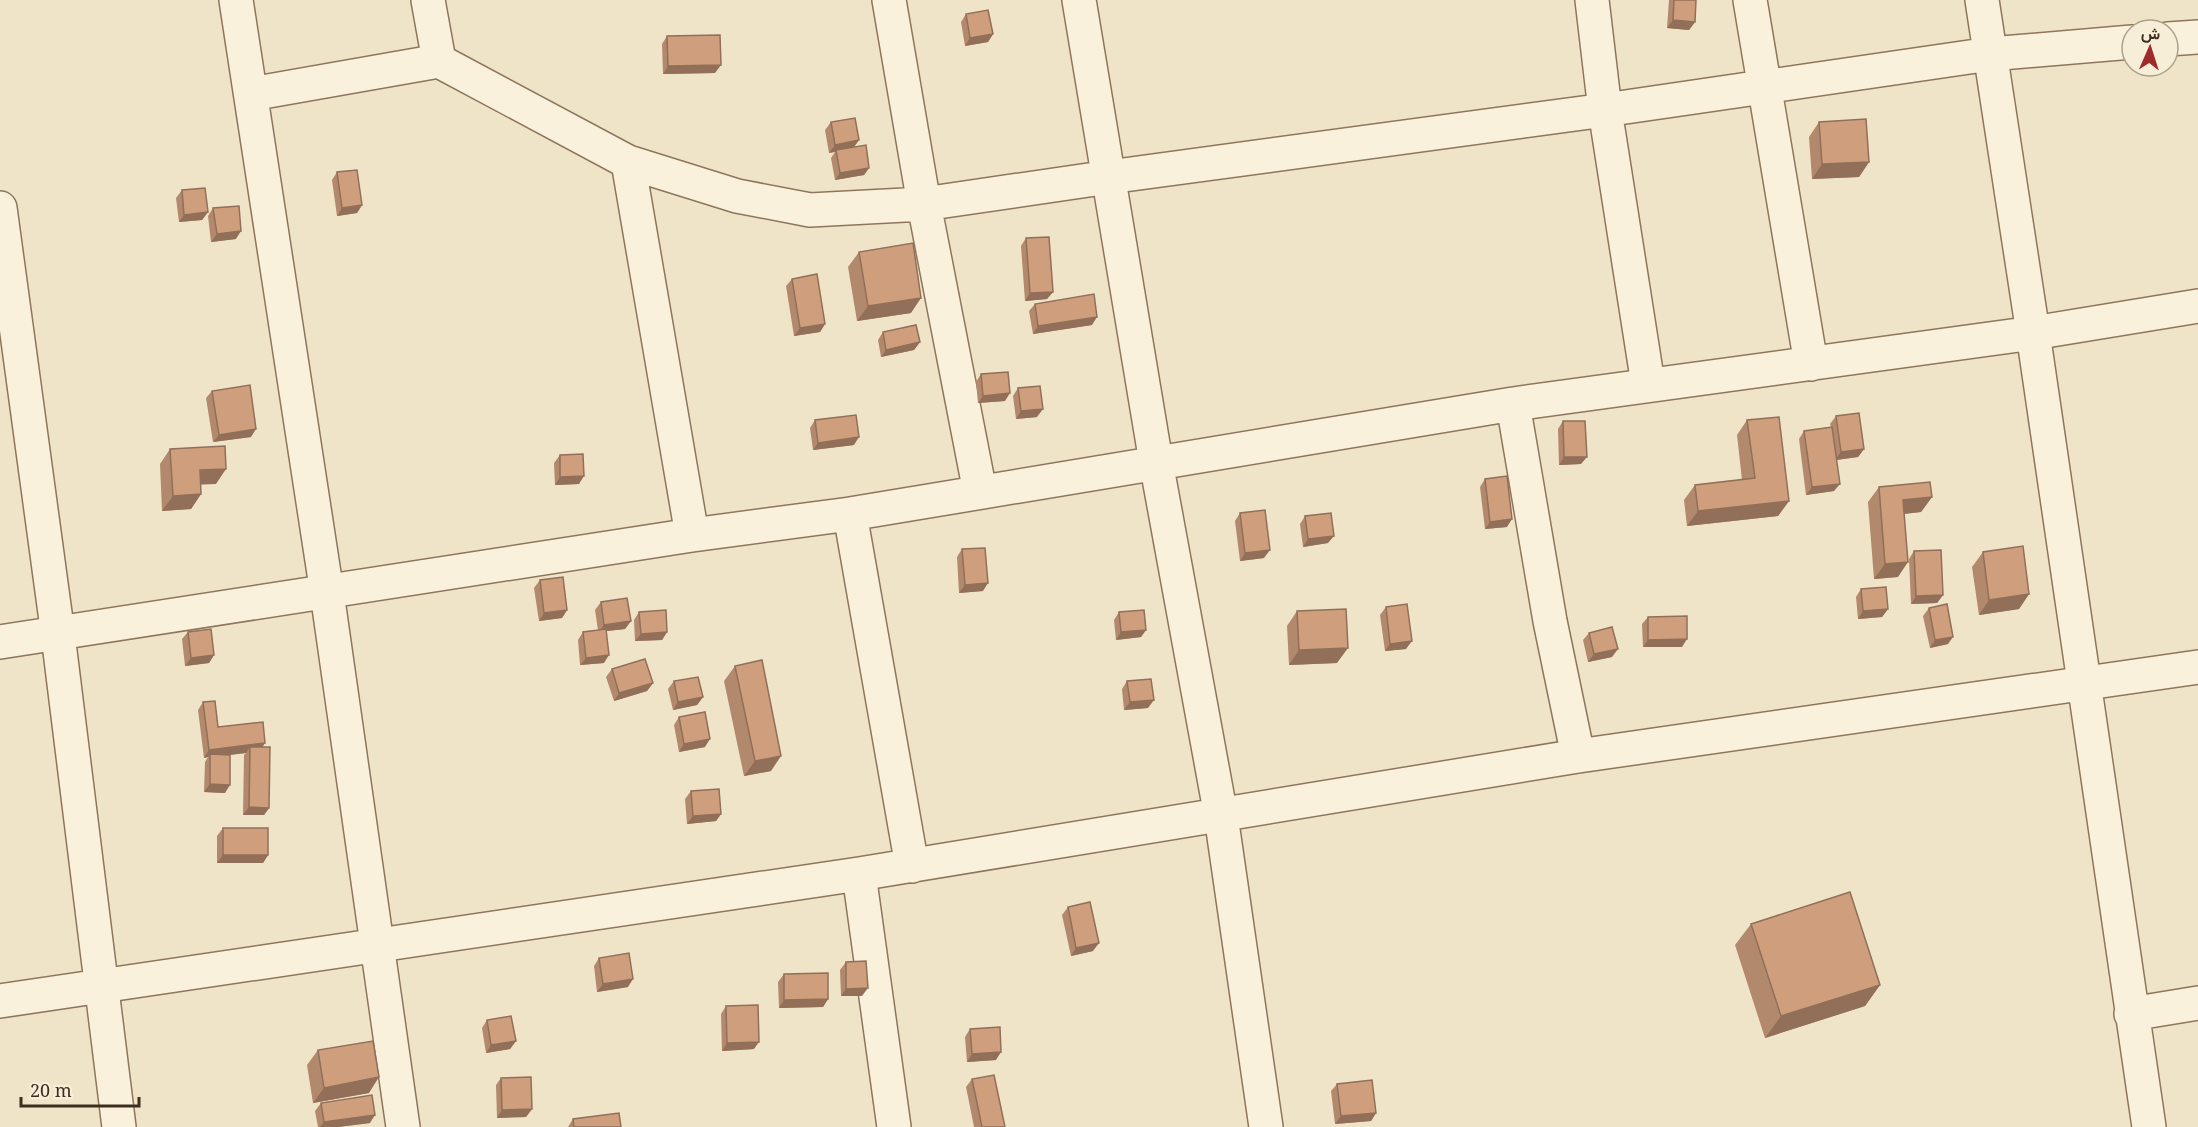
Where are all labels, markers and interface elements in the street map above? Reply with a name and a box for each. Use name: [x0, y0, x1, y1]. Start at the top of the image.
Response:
north arrow: [2120, 18, 2180, 78]
text: ش: [2141, 22, 2161, 45]
scale bar: [21, 1070, 140, 1108]
text: 20 m: [30, 1078, 72, 1102]

